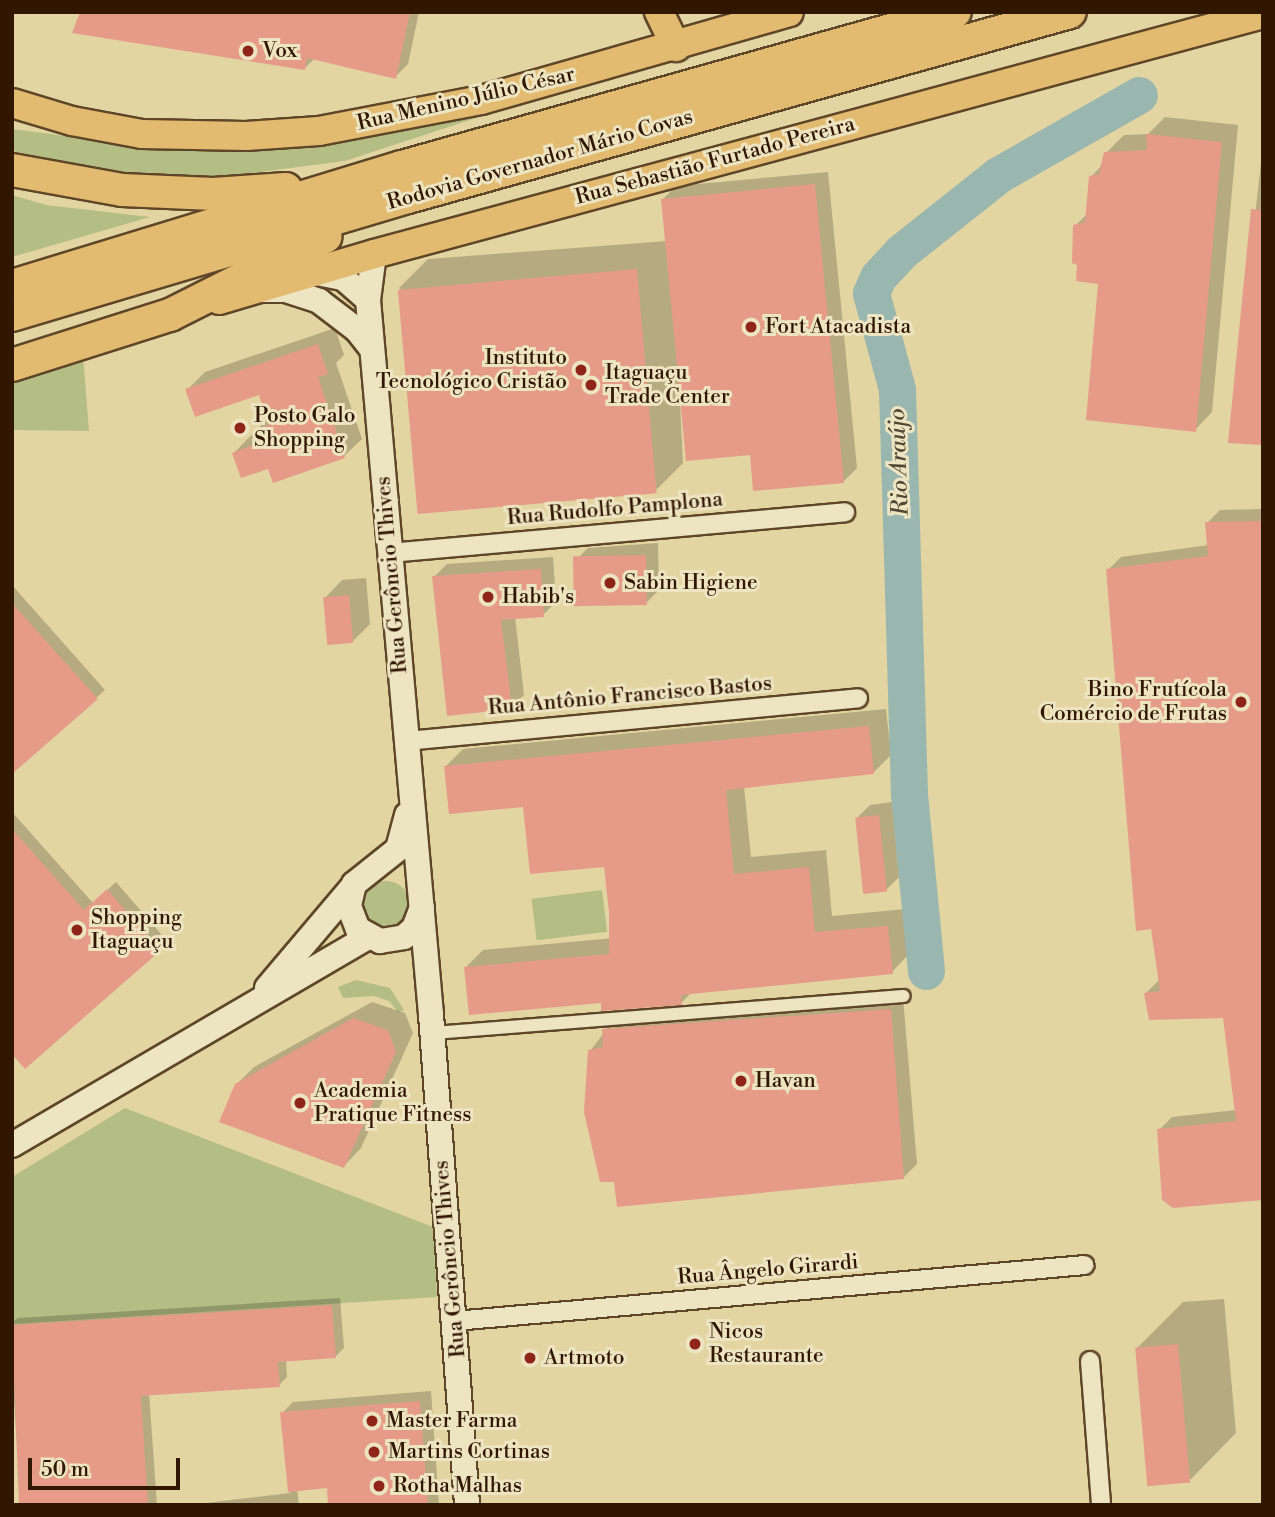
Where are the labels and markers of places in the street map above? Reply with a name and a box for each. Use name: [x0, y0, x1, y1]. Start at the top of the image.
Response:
place label: Vox: [262, 38, 297, 64]
marker: Vox: [240, 43, 256, 59]
place label: Fort Atacadista: [765, 314, 911, 340]
marker: Fort Atacadista: [743, 319, 759, 335]
place label: Instituto Tecnológico Cristão: [376, 345, 567, 395]
place label: Itaguaçu Trade Center: [605, 360, 730, 410]
marker: Instituto Tecnológico Cristão: [573, 362, 589, 378]
marker: Itaguaçu Trade Center: [583, 377, 599, 393]
place label: Posto Galo Shopping: [254, 403, 356, 453]
marker: Posto Galo Shopping: [232, 420, 248, 436]
place label: Sabin Higiene: [624, 570, 758, 596]
marker: Sabin Higiene: [602, 575, 618, 591]
place label: Habib's: [502, 584, 574, 610]
marker: Habib's: [480, 589, 496, 605]
place label: Bino Frutícola Comércio de Frutas: [1040, 677, 1227, 727]
marker: Bino Frutícola Comércio de Frutas: [1233, 694, 1249, 710]
place label: Shopping Itaguaçu: [91, 905, 182, 955]
marker: Shopping Itaguaçu: [69, 922, 85, 938]
place label: Havan: [755, 1068, 816, 1094]
marker: Havan: [733, 1073, 749, 1089]
place label: Academia Pratique Fitness: [314, 1078, 471, 1128]
marker: Academia Pratique Fitness: [292, 1095, 308, 1111]
place label: Nicos Restaurante: [709, 1319, 824, 1369]
marker: Nicos Restaurante: [687, 1336, 703, 1352]
place label: Artmoto: [544, 1345, 625, 1371]
marker: Artmoto: [522, 1350, 538, 1366]
place label: Master Farma: [386, 1408, 517, 1434]
marker: Master Farma: [364, 1413, 380, 1429]
place label: Martins Cortinas: [388, 1439, 550, 1465]
marker: Martins Cortinas: [366, 1444, 382, 1460]
place label: Rotha Malhas: [393, 1473, 522, 1499]
marker: Rotha Malhas: [371, 1478, 387, 1494]

